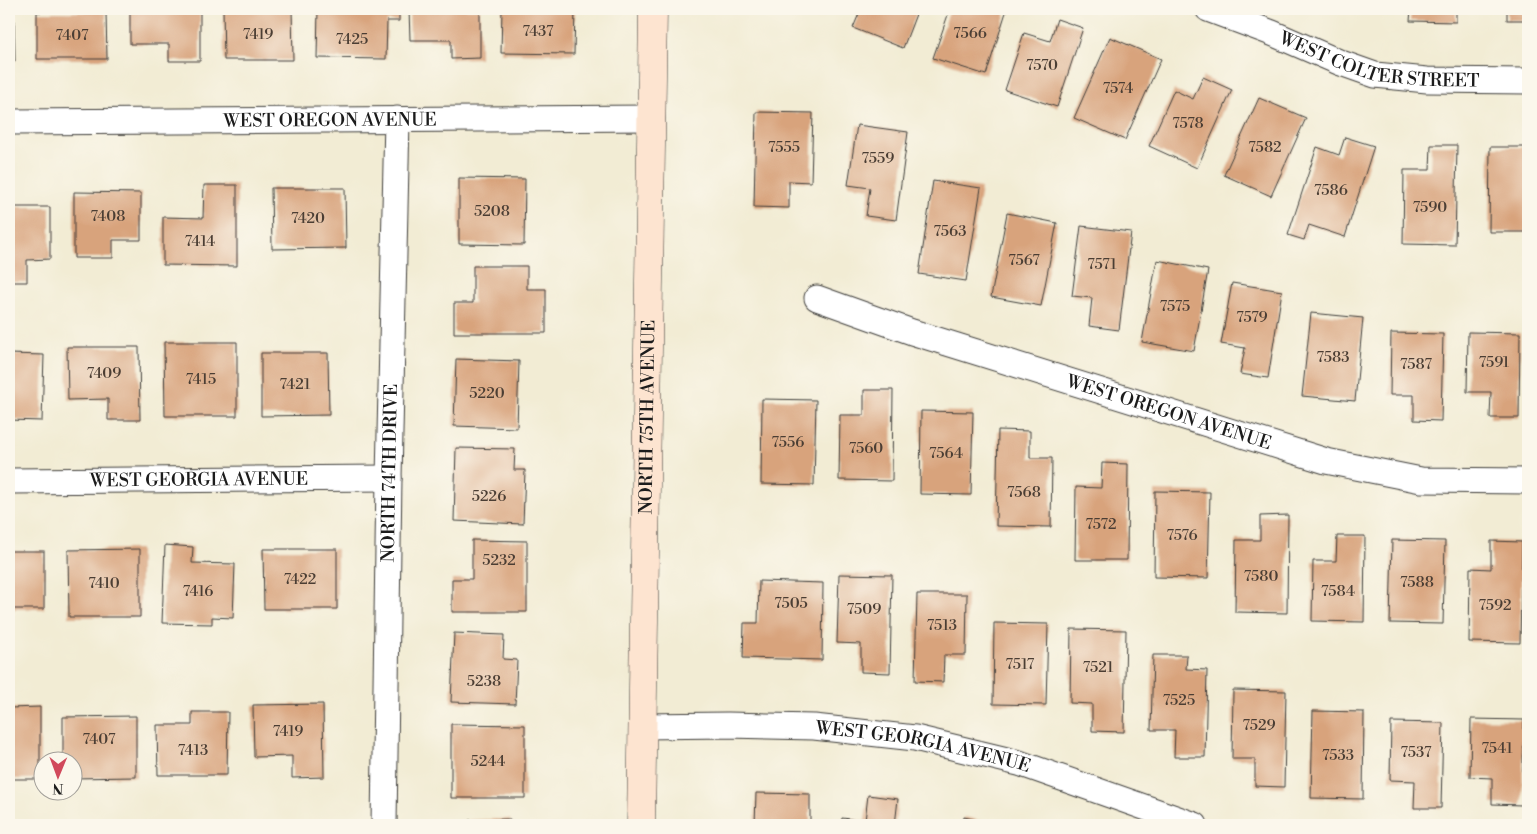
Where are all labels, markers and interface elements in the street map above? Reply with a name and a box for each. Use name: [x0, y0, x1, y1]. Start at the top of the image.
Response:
house number: 7437: [522, 22, 554, 41]
house number: 7566: [953, 24, 987, 43]
house number: 7419: [243, 25, 273, 44]
house number: 7407: [56, 26, 89, 45]
street label: WEST COLTER STREET: [1275, 26, 1480, 93]
house number: 7425: [336, 30, 368, 49]
house number: 7570: [1026, 56, 1058, 75]
house number: 7574: [1103, 79, 1133, 98]
street label: WEST OREGON AVENUE: [222, 108, 437, 133]
house number: 7578: [1172, 114, 1204, 133]
house number: 7555: [768, 138, 800, 157]
house number: 7582: [1248, 138, 1282, 157]
house number: 7559: [862, 149, 894, 168]
house number: 7586: [1314, 181, 1348, 200]
house number: 7590: [1413, 198, 1447, 217]
house number: 5208: [474, 202, 510, 221]
house number: 7408: [91, 207, 125, 226]
house number: 7420: [291, 209, 325, 228]
house number: 7563: [934, 222, 966, 241]
house number: 7414: [185, 232, 215, 251]
house number: 7567: [1008, 251, 1040, 270]
house number: 7571: [1087, 255, 1117, 274]
house number: 7575: [1160, 297, 1190, 316]
house number: 7579: [1236, 308, 1268, 327]
street label: NORTH 75TH AVENUE: [635, 320, 660, 515]
house number: 7583: [1316, 348, 1350, 367]
house number: 7591: [1479, 353, 1510, 372]
house number: 7587: [1400, 355, 1432, 374]
house number: 7409: [87, 364, 121, 383]
house number: 7415: [186, 370, 216, 389]
street label: WEST OREGON AVENUE: [1062, 370, 1274, 455]
house number: 7421: [280, 375, 311, 394]
street label: NORTH 74TH DRIVE: [377, 383, 403, 563]
house number: 5220: [469, 384, 505, 403]
house number: 7556: [772, 433, 804, 452]
house number: 7560: [849, 439, 883, 458]
house number: 7564: [929, 444, 963, 463]
street label: WEST GEORGIA AVENUE: [89, 468, 308, 492]
house number: 7568: [1007, 483, 1041, 502]
house number: 5226: [472, 487, 506, 506]
house number: 7572: [1086, 515, 1116, 534]
house number: 7576: [1166, 526, 1198, 545]
house number: 5232: [482, 551, 516, 570]
house number: 7580: [1244, 567, 1278, 586]
house number: 7422: [284, 570, 316, 589]
house number: 7588: [1400, 573, 1434, 592]
house number: 7410: [88, 574, 120, 593]
house number: 7416: [183, 582, 213, 601]
house number: 7584: [1321, 582, 1355, 601]
house number: 7505: [774, 594, 808, 613]
house number: 7592: [1478, 596, 1512, 615]
house number: 7509: [847, 600, 881, 619]
house number: 7513: [927, 616, 957, 635]
house number: 7517: [1006, 655, 1035, 674]
house number: 7521: [1083, 658, 1114, 677]
house number: 5238: [467, 672, 501, 691]
house number: 7525: [1163, 691, 1195, 710]
street label: WEST GEORGIA AVENUE: [813, 716, 1034, 778]
house number: 7529: [1242, 716, 1276, 735]
house number: 7419: [273, 722, 303, 741]
house number: 7407: [83, 730, 116, 749]
house number: 7541: [1481, 739, 1513, 758]
house number: 7413: [178, 741, 208, 760]
house number: 7537: [1400, 743, 1432, 762]
house number: 7533: [1322, 746, 1354, 765]
north arrow: [32, 752, 82, 802]
house number: 5244: [470, 752, 506, 771]
text: N: [52, 779, 63, 797]

